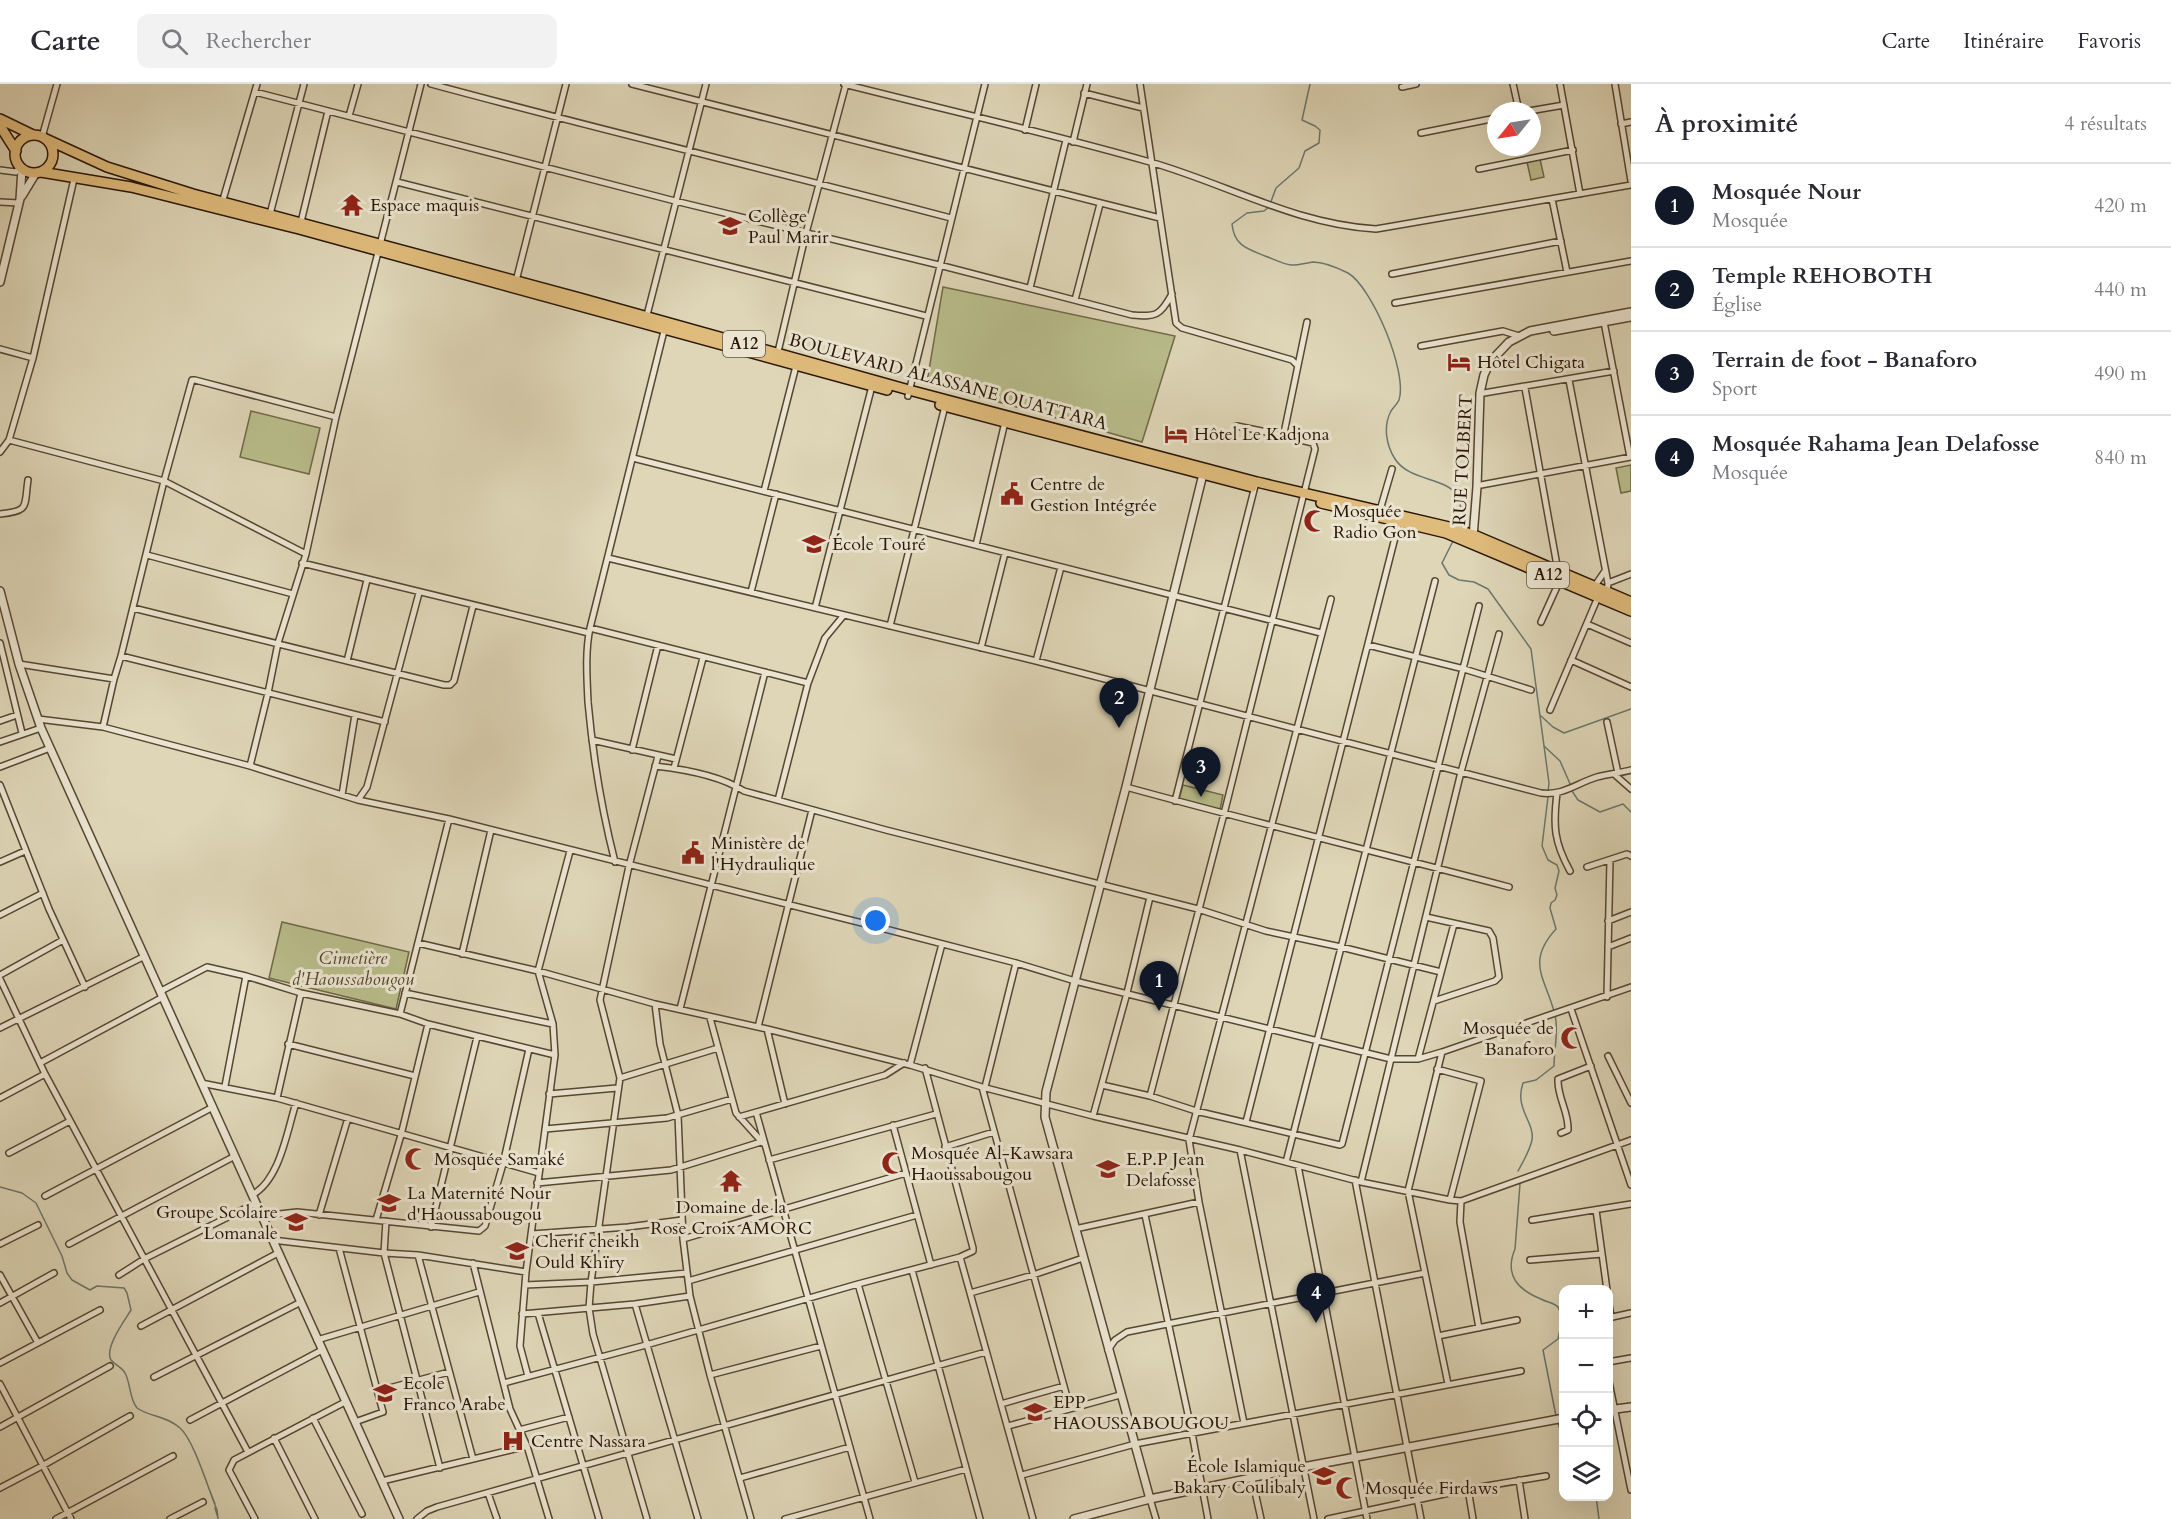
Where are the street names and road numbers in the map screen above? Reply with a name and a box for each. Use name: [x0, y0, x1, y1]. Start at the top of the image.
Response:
street label: BOULEVARD ALASSANE OUATTARA: [786, 327, 1110, 437]
road number: A12: [723, 331, 765, 357]
street label: RUE TOLBERT: [1447, 394, 1479, 526]
road number: A12: [1527, 562, 1569, 588]

